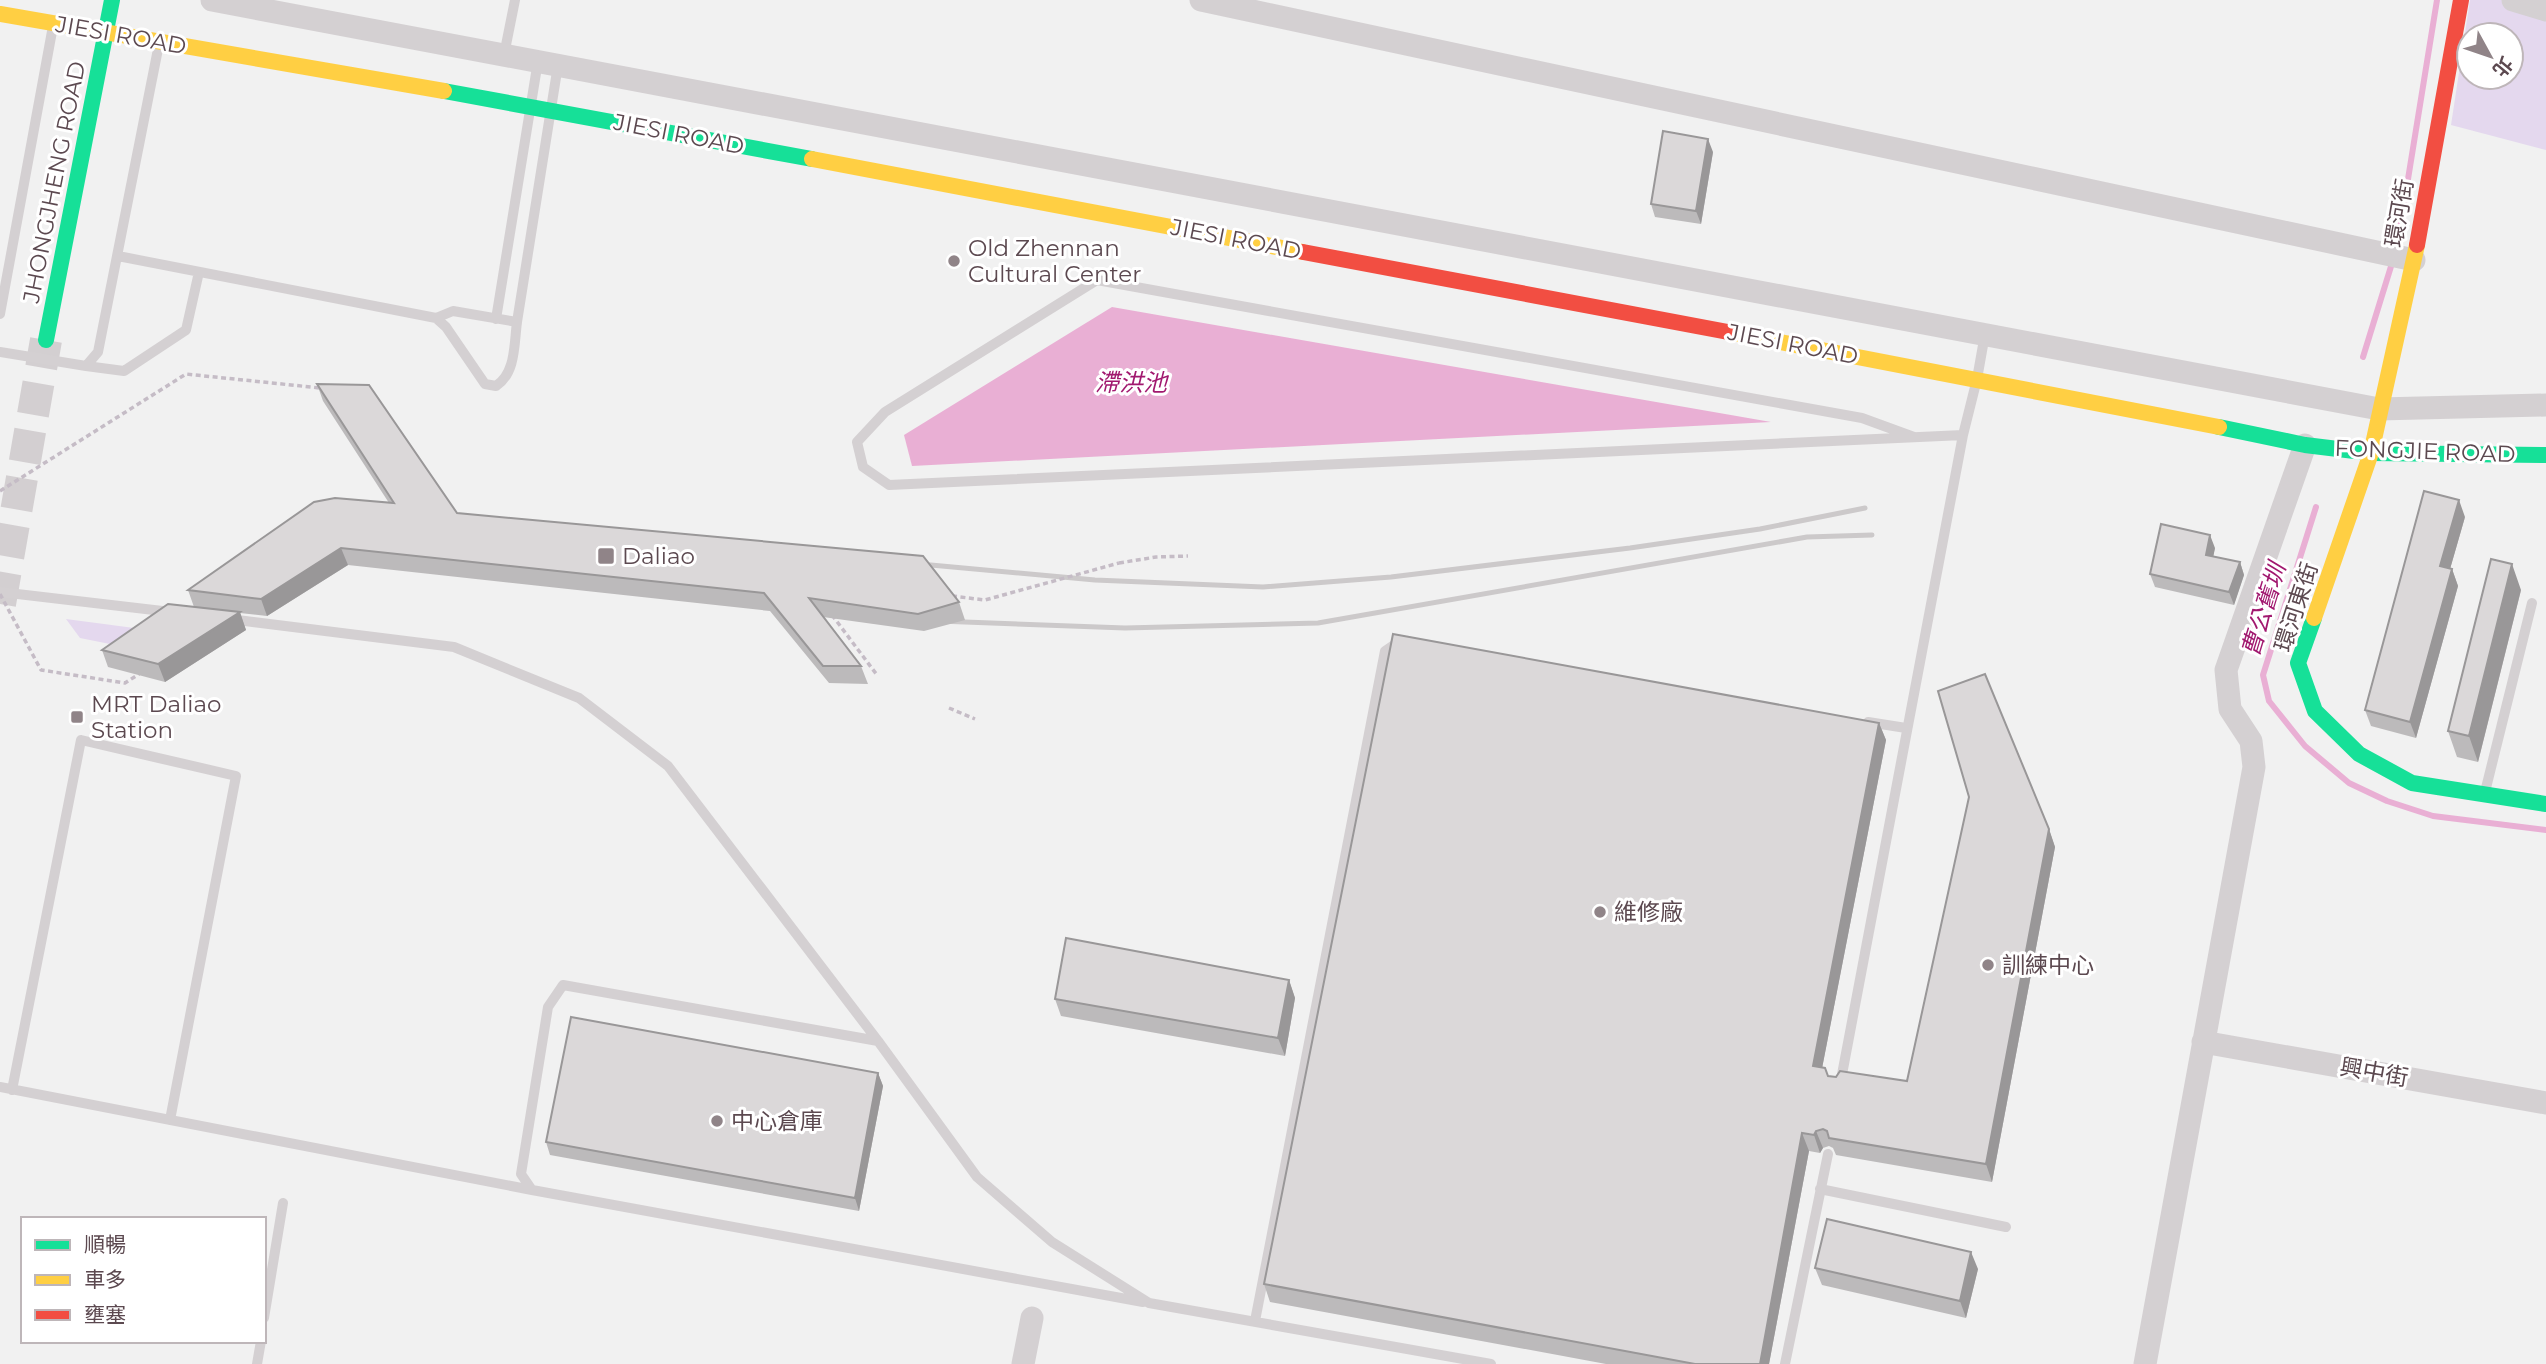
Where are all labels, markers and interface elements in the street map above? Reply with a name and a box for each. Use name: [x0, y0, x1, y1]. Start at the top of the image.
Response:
street label: JIESI ROAD: [53, 10, 189, 60]
north arrow: [2455, 21, 2525, 91]
text: 北: [2488, 52, 2518, 81]
street label: JHONGJHENG ROAD: [17, 59, 91, 306]
street label: JIESI ROAD: [610, 107, 747, 160]
street label: 環河街: [2379, 177, 2419, 249]
street label: JIESI ROAD: [1167, 212, 1304, 265]
place label: Old Zhennan Cultural Center: [968, 234, 1141, 288]
marker: Old Zhennan Cultural Center: [946, 253, 962, 269]
street label: JIESI ROAD: [1724, 317, 1861, 370]
water label: 滯洪池: [1095, 368, 1170, 397]
street label: FONGJIE ROAD: [2334, 434, 2516, 468]
place label: Daliao: [622, 542, 695, 570]
marker: Daliao: [596, 546, 616, 566]
water label: 曹公舊圳: [2236, 557, 2292, 660]
street label: 環河東街: [2268, 559, 2324, 655]
place label: MRT Daliao Station: [91, 690, 222, 744]
marker: MRT Daliao Station: [69, 709, 85, 725]
place label: 維修廠: [1614, 898, 1683, 926]
marker: 維修廠: [1592, 904, 1608, 920]
place label: 訓練中心: [2002, 951, 2094, 979]
marker: 訓練中心: [1980, 957, 1996, 973]
street label: 興中街: [2338, 1052, 2410, 1092]
place label: 中心倉庫: [731, 1107, 823, 1135]
marker: 中心倉庫: [709, 1113, 725, 1129]
legend: [21, 1217, 266, 1343]
text: 順暢: [84, 1232, 126, 1257]
text: 車多: [84, 1267, 126, 1292]
text: 壅塞: [84, 1302, 126, 1327]

